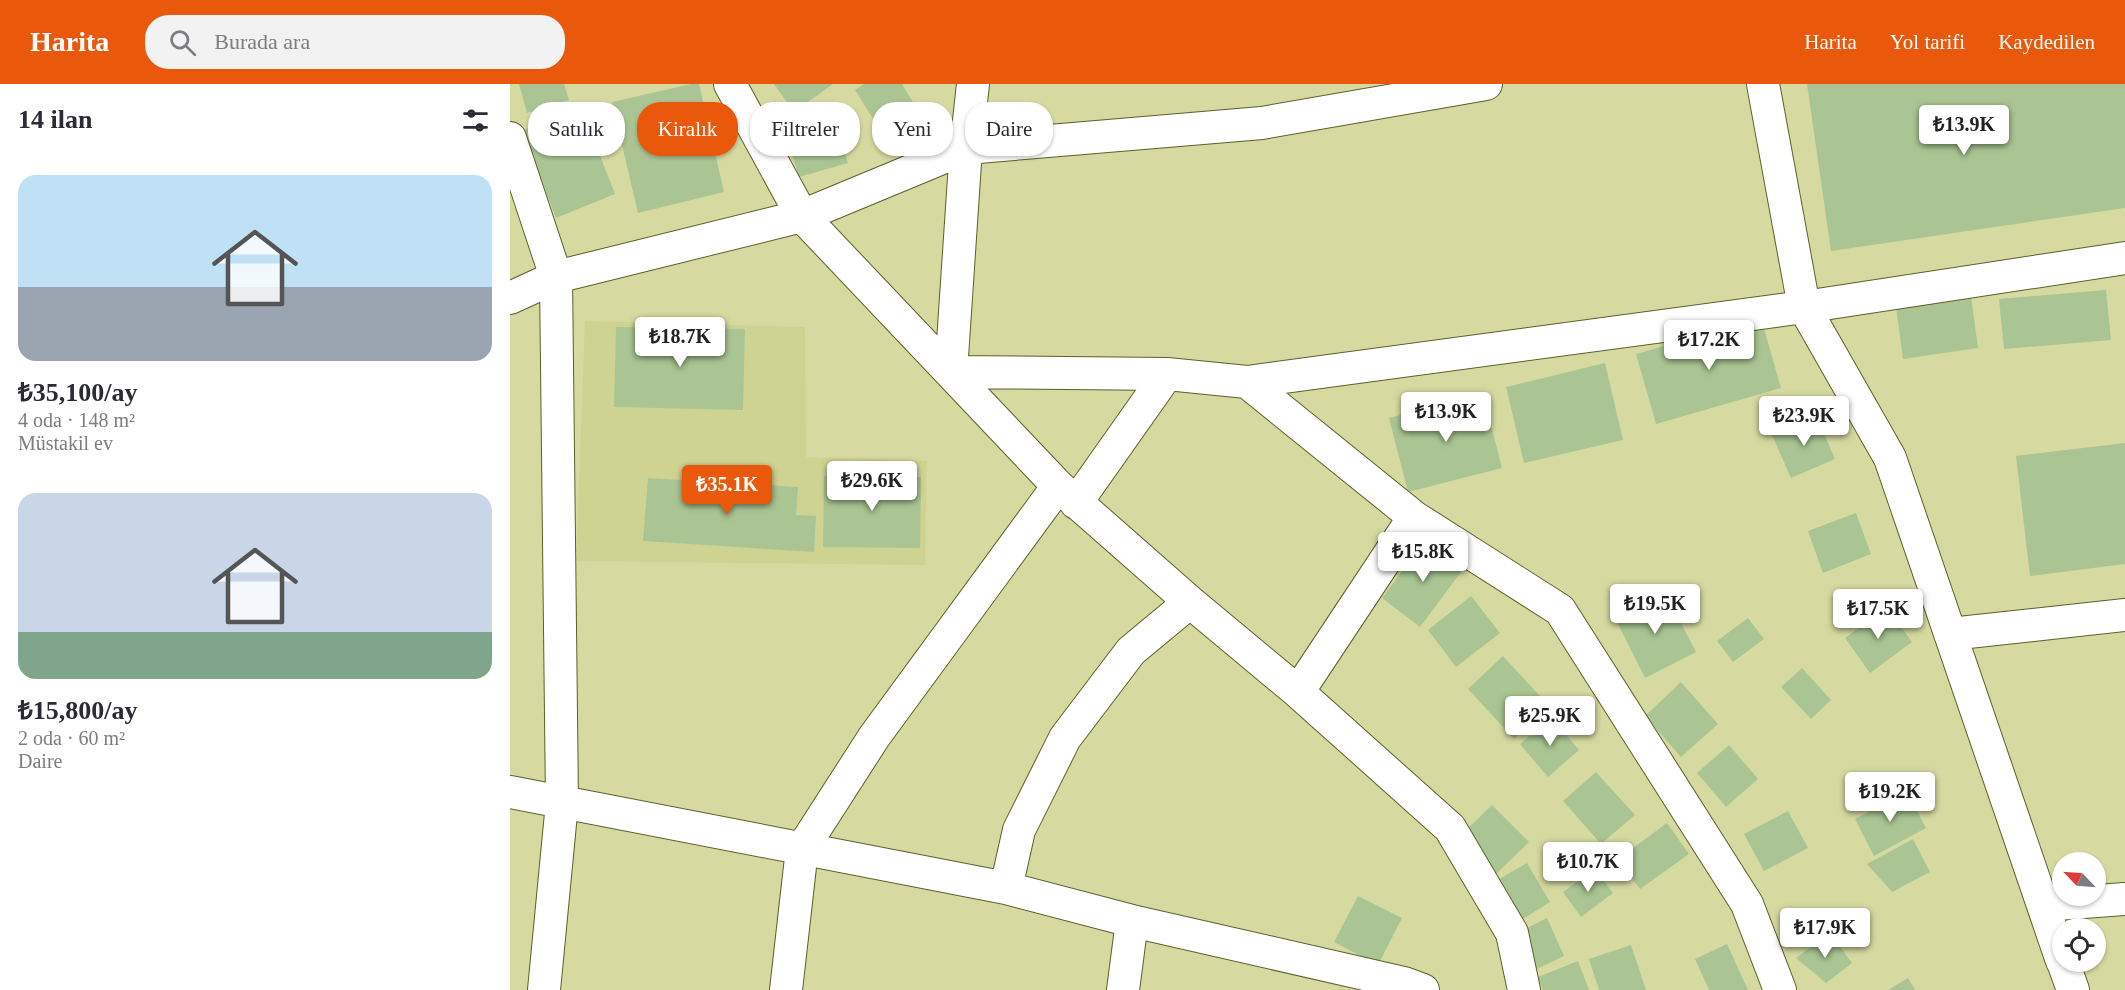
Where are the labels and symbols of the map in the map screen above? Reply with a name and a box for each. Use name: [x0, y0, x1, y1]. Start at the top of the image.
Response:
pin: ₺13.9K: [1915, 105, 2013, 156]
pin: ₺18.7K: [631, 317, 729, 368]
pin: ₺17.2K: [1660, 320, 1758, 371]
pin: ₺13.9K: [1397, 392, 1495, 443]
pin: ₺23.9K: [1755, 396, 1853, 447]
pin: ₺29.6K: [823, 461, 921, 512]
pin: ₺35.1K: [678, 465, 776, 516]
pin: ₺15.8K: [1374, 532, 1472, 583]
pin: ₺19.5K: [1606, 584, 1704, 635]
pin: ₺17.5K: [1829, 589, 1927, 640]
pin: ₺25.9K: [1501, 696, 1599, 747]
pin: ₺19.2K: [1841, 772, 1939, 823]
pin: ₺10.7K: [1539, 842, 1637, 893]
north arrow: [2052, 852, 2106, 906]
pin: ₺17.9K: [1776, 908, 1874, 959]

